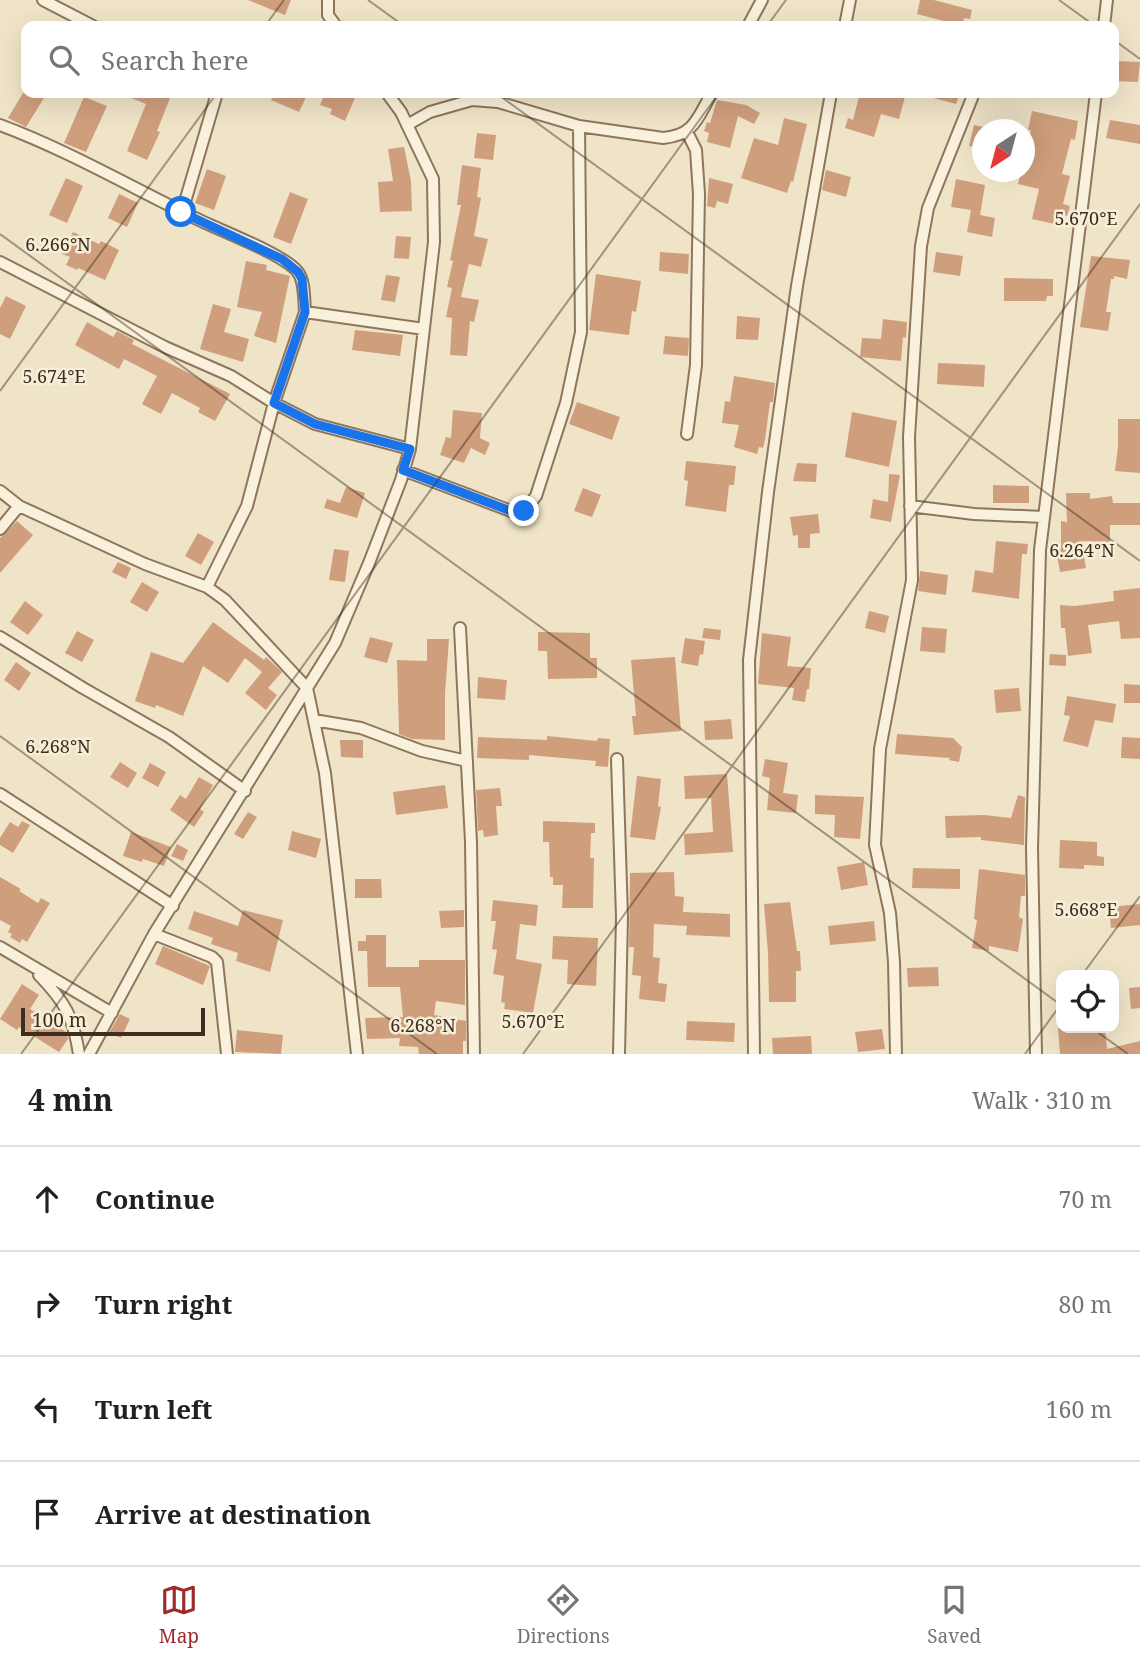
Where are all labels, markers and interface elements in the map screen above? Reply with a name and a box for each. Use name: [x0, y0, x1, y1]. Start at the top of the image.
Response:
search box: [21, 21, 1119, 98]
icon: search: [45, 41, 83, 79]
text: Search here: [101, 42, 249, 78]
north arrow: [972, 119, 1035, 182]
route start: [165, 196, 196, 227]
text: 5.670°E: [1054, 206, 1118, 230]
text: 6.266°N: [25, 232, 91, 256]
text: 5.674°E: [22, 364, 86, 388]
route end: [508, 495, 539, 526]
text: 6.264°N: [1049, 538, 1115, 562]
text: 6.268°N: [25, 734, 91, 758]
text: 5.668°E: [1054, 897, 1118, 921]
map controls: [1056, 970, 1119, 1033]
button: locate: [1056, 970, 1119, 1033]
scale bar: [21, 1005, 205, 1037]
text: 100 m: [32, 1007, 87, 1033]
text: 5.670°E: [501, 1009, 565, 1033]
text: 6.268°N: [390, 1013, 456, 1037]
text: 4 min: [28, 1079, 113, 1120]
text: Walk · 310 m: [972, 1084, 1112, 1116]
icon: ahead: [28, 1180, 66, 1218]
text: Continue: [95, 1181, 215, 1217]
text: 70 m: [1059, 1183, 1112, 1215]
icon: right: [28, 1285, 66, 1323]
text: Turn right: [95, 1286, 232, 1322]
text: 80 m: [1059, 1288, 1112, 1320]
icon: left: [28, 1390, 66, 1428]
text: Turn left: [95, 1391, 212, 1427]
text: 160 m: [1046, 1393, 1112, 1425]
icon: arrive: [28, 1495, 66, 1533]
text: Arrive at destination: [95, 1496, 371, 1532]
tab: Map: [159, 1581, 199, 1649]
tab: Directions: [517, 1581, 610, 1649]
tab: Saved: [927, 1581, 981, 1649]

